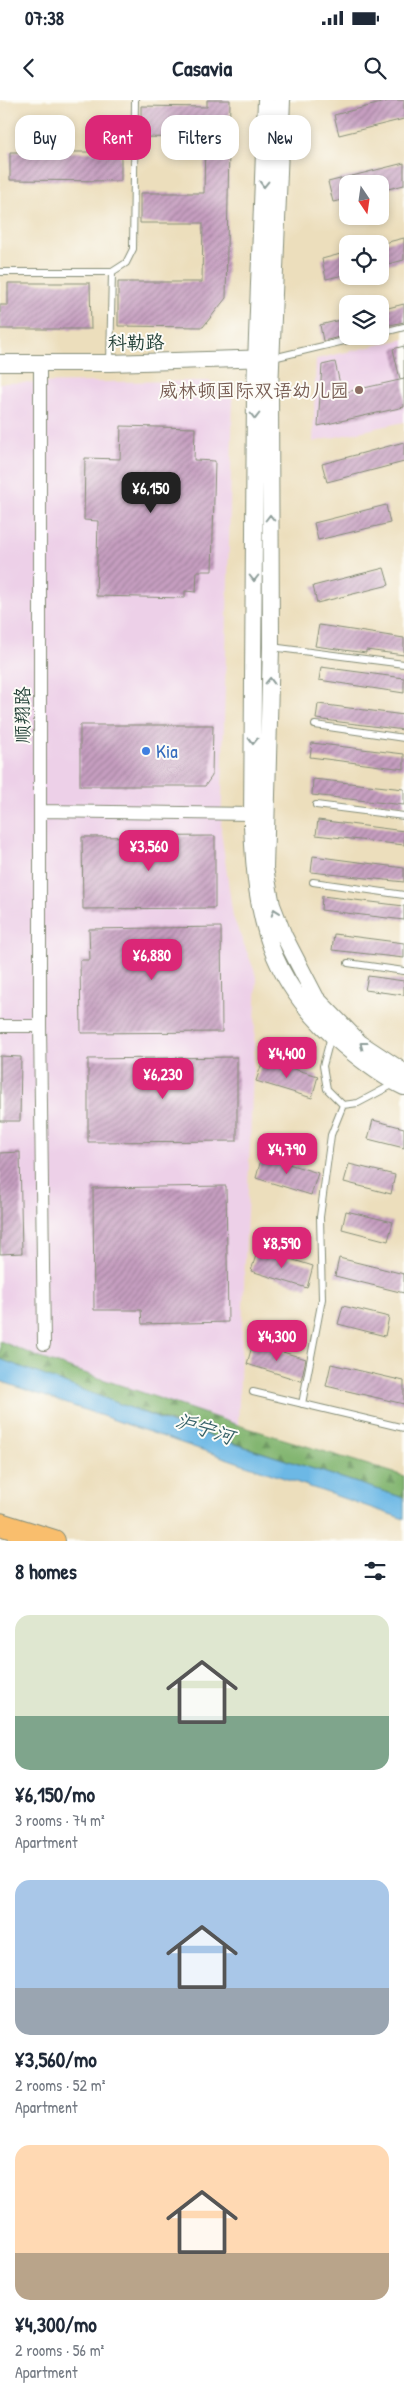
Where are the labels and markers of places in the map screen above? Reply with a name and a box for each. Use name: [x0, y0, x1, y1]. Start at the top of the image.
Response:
place label: 威林顿国际双语幼儿园: [159, 377, 349, 403]
marker: 威林顿国际双语幼儿园: [353, 384, 365, 396]
pin: ¥6,150: [110, 472, 192, 514]
place label: Kia: [156, 738, 178, 764]
marker: Kia: [140, 745, 152, 757]
pin: ¥3,560: [108, 830, 190, 872]
pin: ¥6,880: [111, 938, 193, 981]
pin: ¥4,400: [246, 1036, 328, 1079]
pin: ¥6,230: [122, 1058, 204, 1100]
pin: ¥4,790: [246, 1132, 328, 1175]
pin: ¥8,590: [241, 1226, 323, 1269]
pin: ¥4,300: [236, 1320, 318, 1362]

